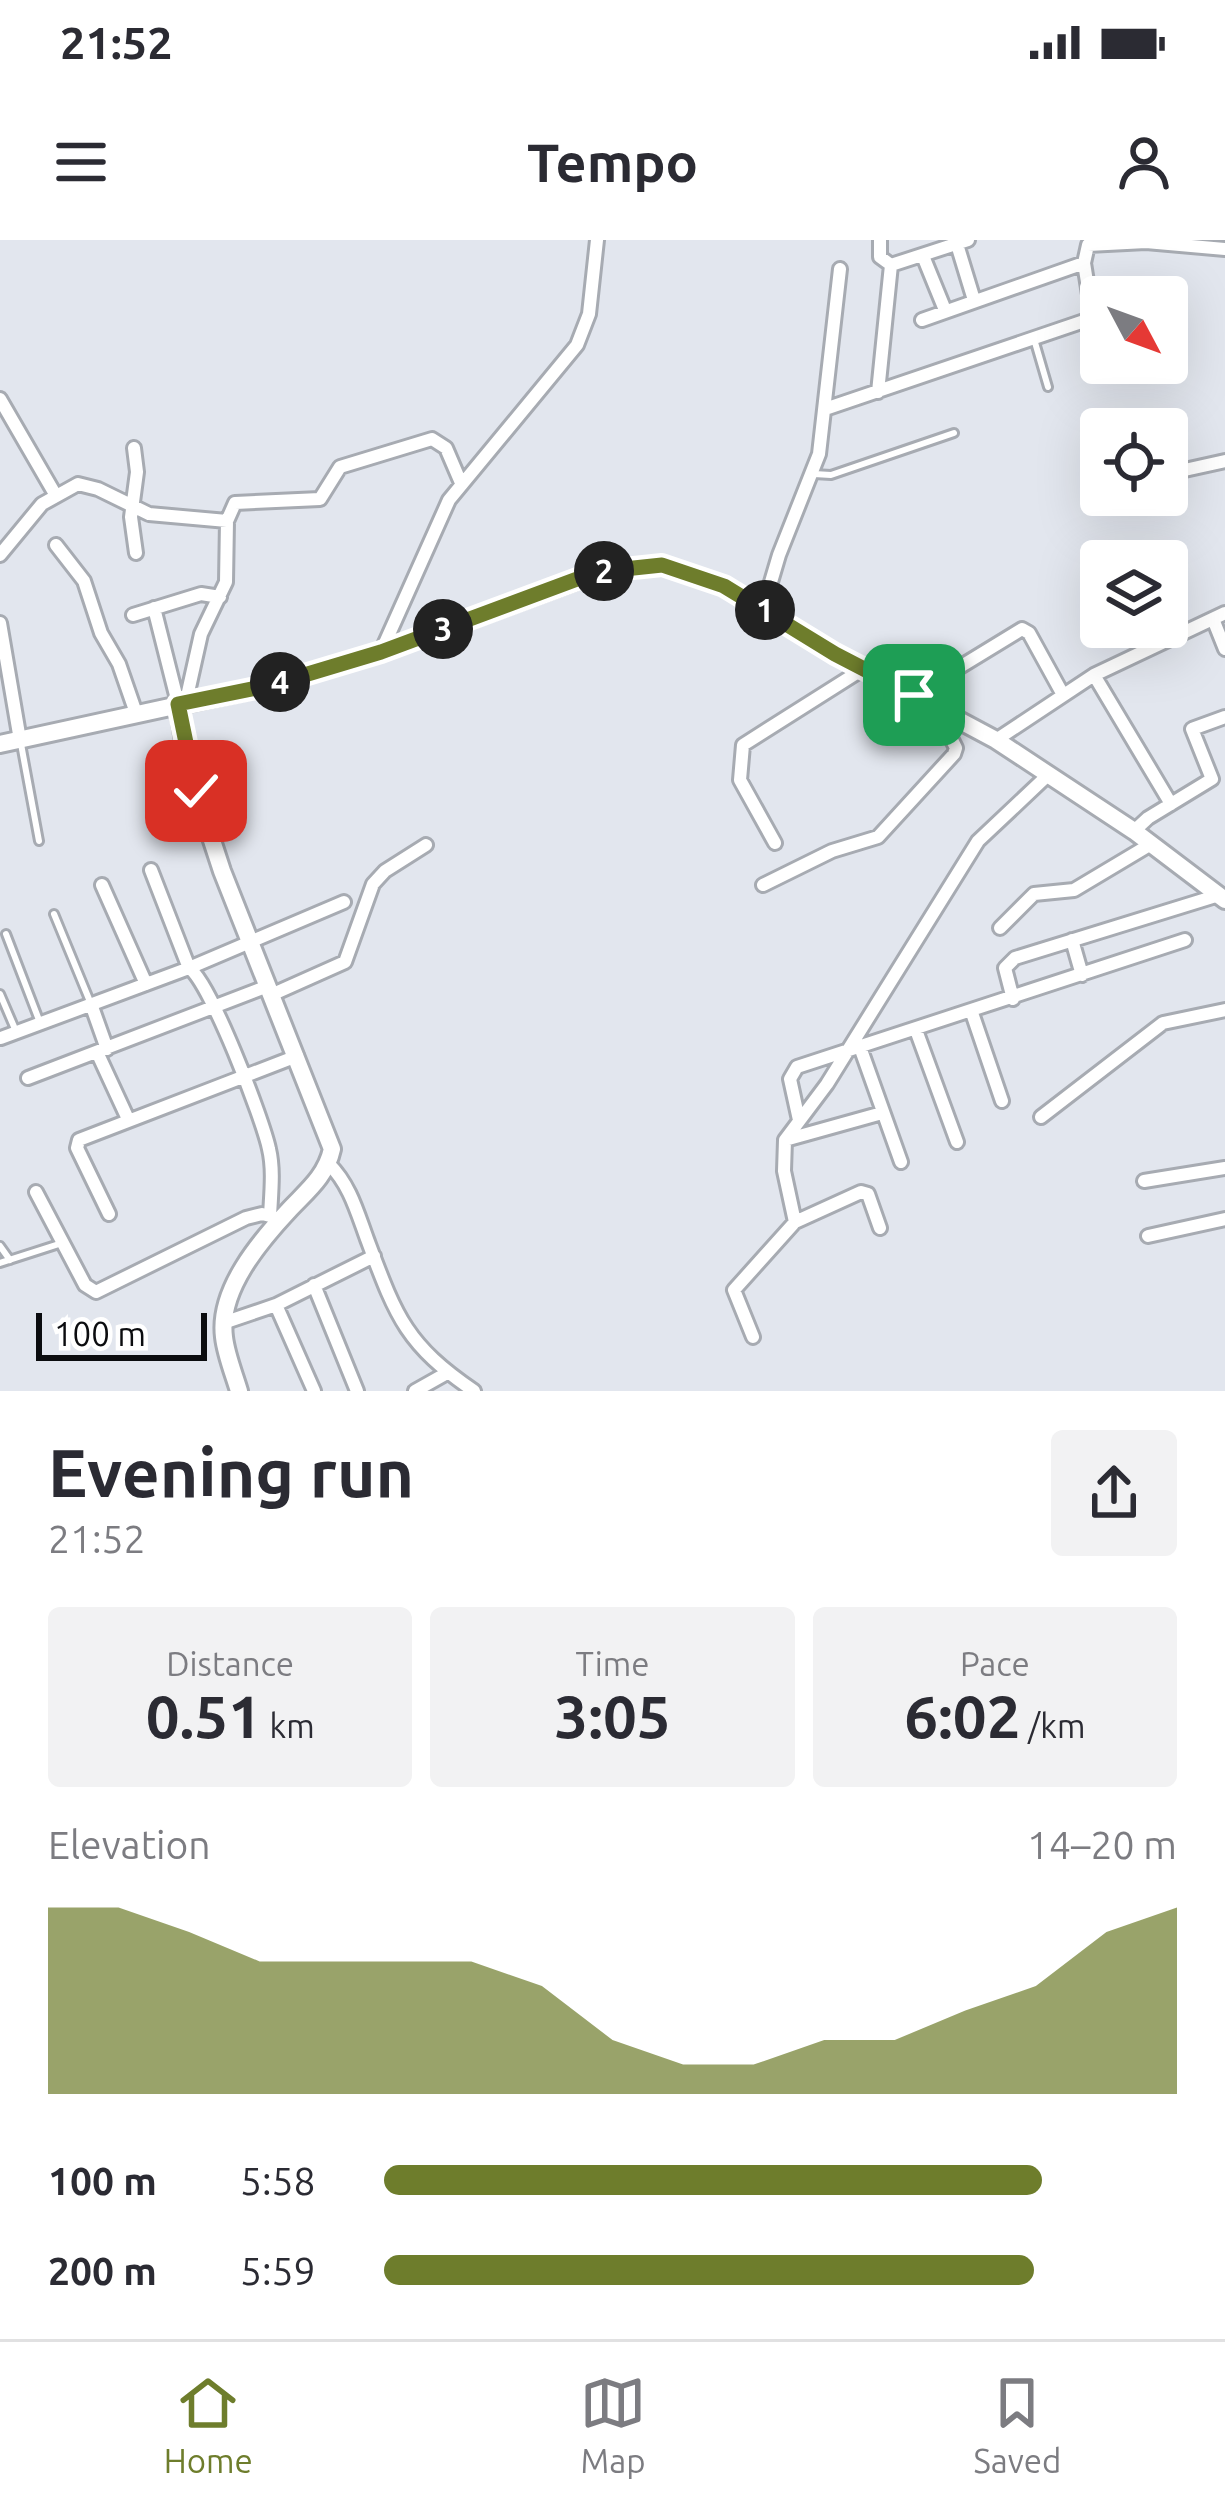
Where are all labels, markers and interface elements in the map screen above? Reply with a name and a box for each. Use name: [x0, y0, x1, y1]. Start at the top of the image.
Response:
text: 21:52: [60, 17, 173, 68]
icon: menu: [48, 129, 114, 195]
icon: person: [1111, 129, 1177, 195]
text: Tempo: [527, 132, 698, 192]
north arrow: [1080, 276, 1188, 384]
map controls: [1080, 276, 1188, 648]
button: locate: [1080, 408, 1188, 516]
button: layers: [1080, 540, 1188, 648]
pin: 2: [574, 541, 634, 601]
text: 2: [595, 552, 613, 589]
pin: 1: [735, 580, 795, 640]
text: 1: [756, 591, 774, 628]
pin: 3: [413, 599, 473, 659]
text: 3: [434, 610, 452, 647]
pin: [863, 644, 965, 746]
pin: 4: [250, 652, 310, 712]
icon: arrive: [881, 662, 947, 728]
text: 4: [271, 663, 289, 700]
pin: [145, 740, 247, 842]
icon: check: [163, 758, 229, 824]
scale bar: [36, 1307, 207, 1360]
text: 100 m: [54, 1315, 146, 1352]
button: share: [1051, 1430, 1177, 1556]
text: Evening run: [48, 1435, 414, 1509]
text: 21:52: [48, 1517, 146, 1560]
text: Distance: [166, 1645, 294, 1682]
text: Time: [576, 1645, 649, 1682]
text: Pace: [960, 1645, 1030, 1682]
text: 0.51: [146, 1682, 262, 1749]
text: 3:05: [554, 1682, 671, 1749]
text: 6:02: [904, 1682, 1021, 1749]
text: km: [262, 1707, 315, 1744]
text: /km: [1021, 1707, 1085, 1744]
text: Elevation: [48, 1823, 211, 1866]
text: 14–20 m: [1027, 1823, 1177, 1866]
text: 100 m: [48, 2159, 157, 2202]
text: 5:58: [240, 2159, 316, 2202]
text: 200 m: [48, 2249, 157, 2292]
text: 5:59: [240, 2249, 316, 2292]
tab: Home: [164, 2370, 253, 2479]
tab: Map: [580, 2370, 646, 2479]
tab: Saved: [973, 2370, 1061, 2479]

